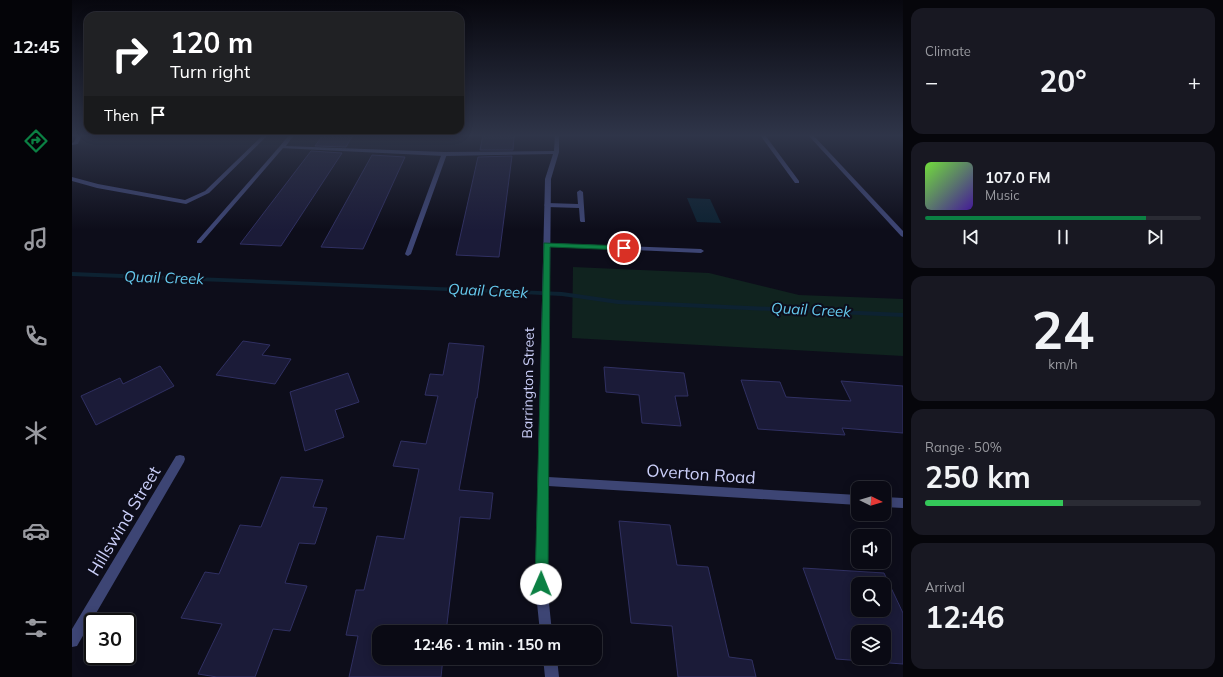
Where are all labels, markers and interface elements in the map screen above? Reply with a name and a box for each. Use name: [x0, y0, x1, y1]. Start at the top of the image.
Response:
text: 120 m: [170, 25, 253, 60]
icon: right: [104, 28, 156, 80]
text: 12:45: [12, 35, 60, 58]
text: Climate: [925, 43, 971, 59]
text: Turn right: [170, 60, 250, 83]
text: 20°: [1039, 62, 1087, 100]
text: −: [925, 68, 938, 96]
text: +: [1188, 68, 1201, 96]
icon: arrive: [147, 104, 169, 126]
text: Then: [104, 106, 139, 125]
icon: directions: [22, 127, 50, 155]
text: 107.0 FM: [985, 168, 1050, 187]
text: Music: [985, 187, 1020, 203]
icon: music: [22, 225, 50, 253]
icon: previous: [960, 226, 982, 248]
icon: pause: [1052, 226, 1074, 248]
icon: next: [1144, 226, 1166, 248]
pin: [607, 231, 641, 265]
icon: arrive: [613, 237, 635, 259]
water label: Quail Creek: [124, 267, 206, 288]
water label: Quail Creek: [448, 279, 530, 302]
text: 24: [1032, 297, 1094, 362]
water label: Quail Creek: [771, 298, 853, 321]
icon: phone: [22, 322, 50, 350]
street label: Barrington Street: [518, 327, 538, 439]
text: km/h: [1048, 356, 1078, 372]
icon: climate: [22, 419, 50, 447]
text: Range · 50%: [925, 439, 1002, 455]
text: 250 km: [925, 458, 1031, 496]
street label: Overton Road: [646, 459, 756, 488]
street label: Hillswind Street: [83, 462, 164, 579]
north arrow: [851, 481, 891, 521]
map controls: [851, 481, 891, 665]
icon: car: [22, 517, 50, 545]
button: sound: [851, 529, 891, 569]
position arrow: [520, 563, 562, 605]
button: search: [851, 577, 891, 617]
text: Arrival: [925, 579, 965, 595]
text: 12:46: [925, 598, 1004, 636]
speed limit sign: 30: [84, 613, 136, 665]
icon: filters: [22, 614, 50, 642]
button: layers: [851, 625, 891, 665]
text: 12:46 · 1 min · 150 m: [413, 635, 561, 654]

